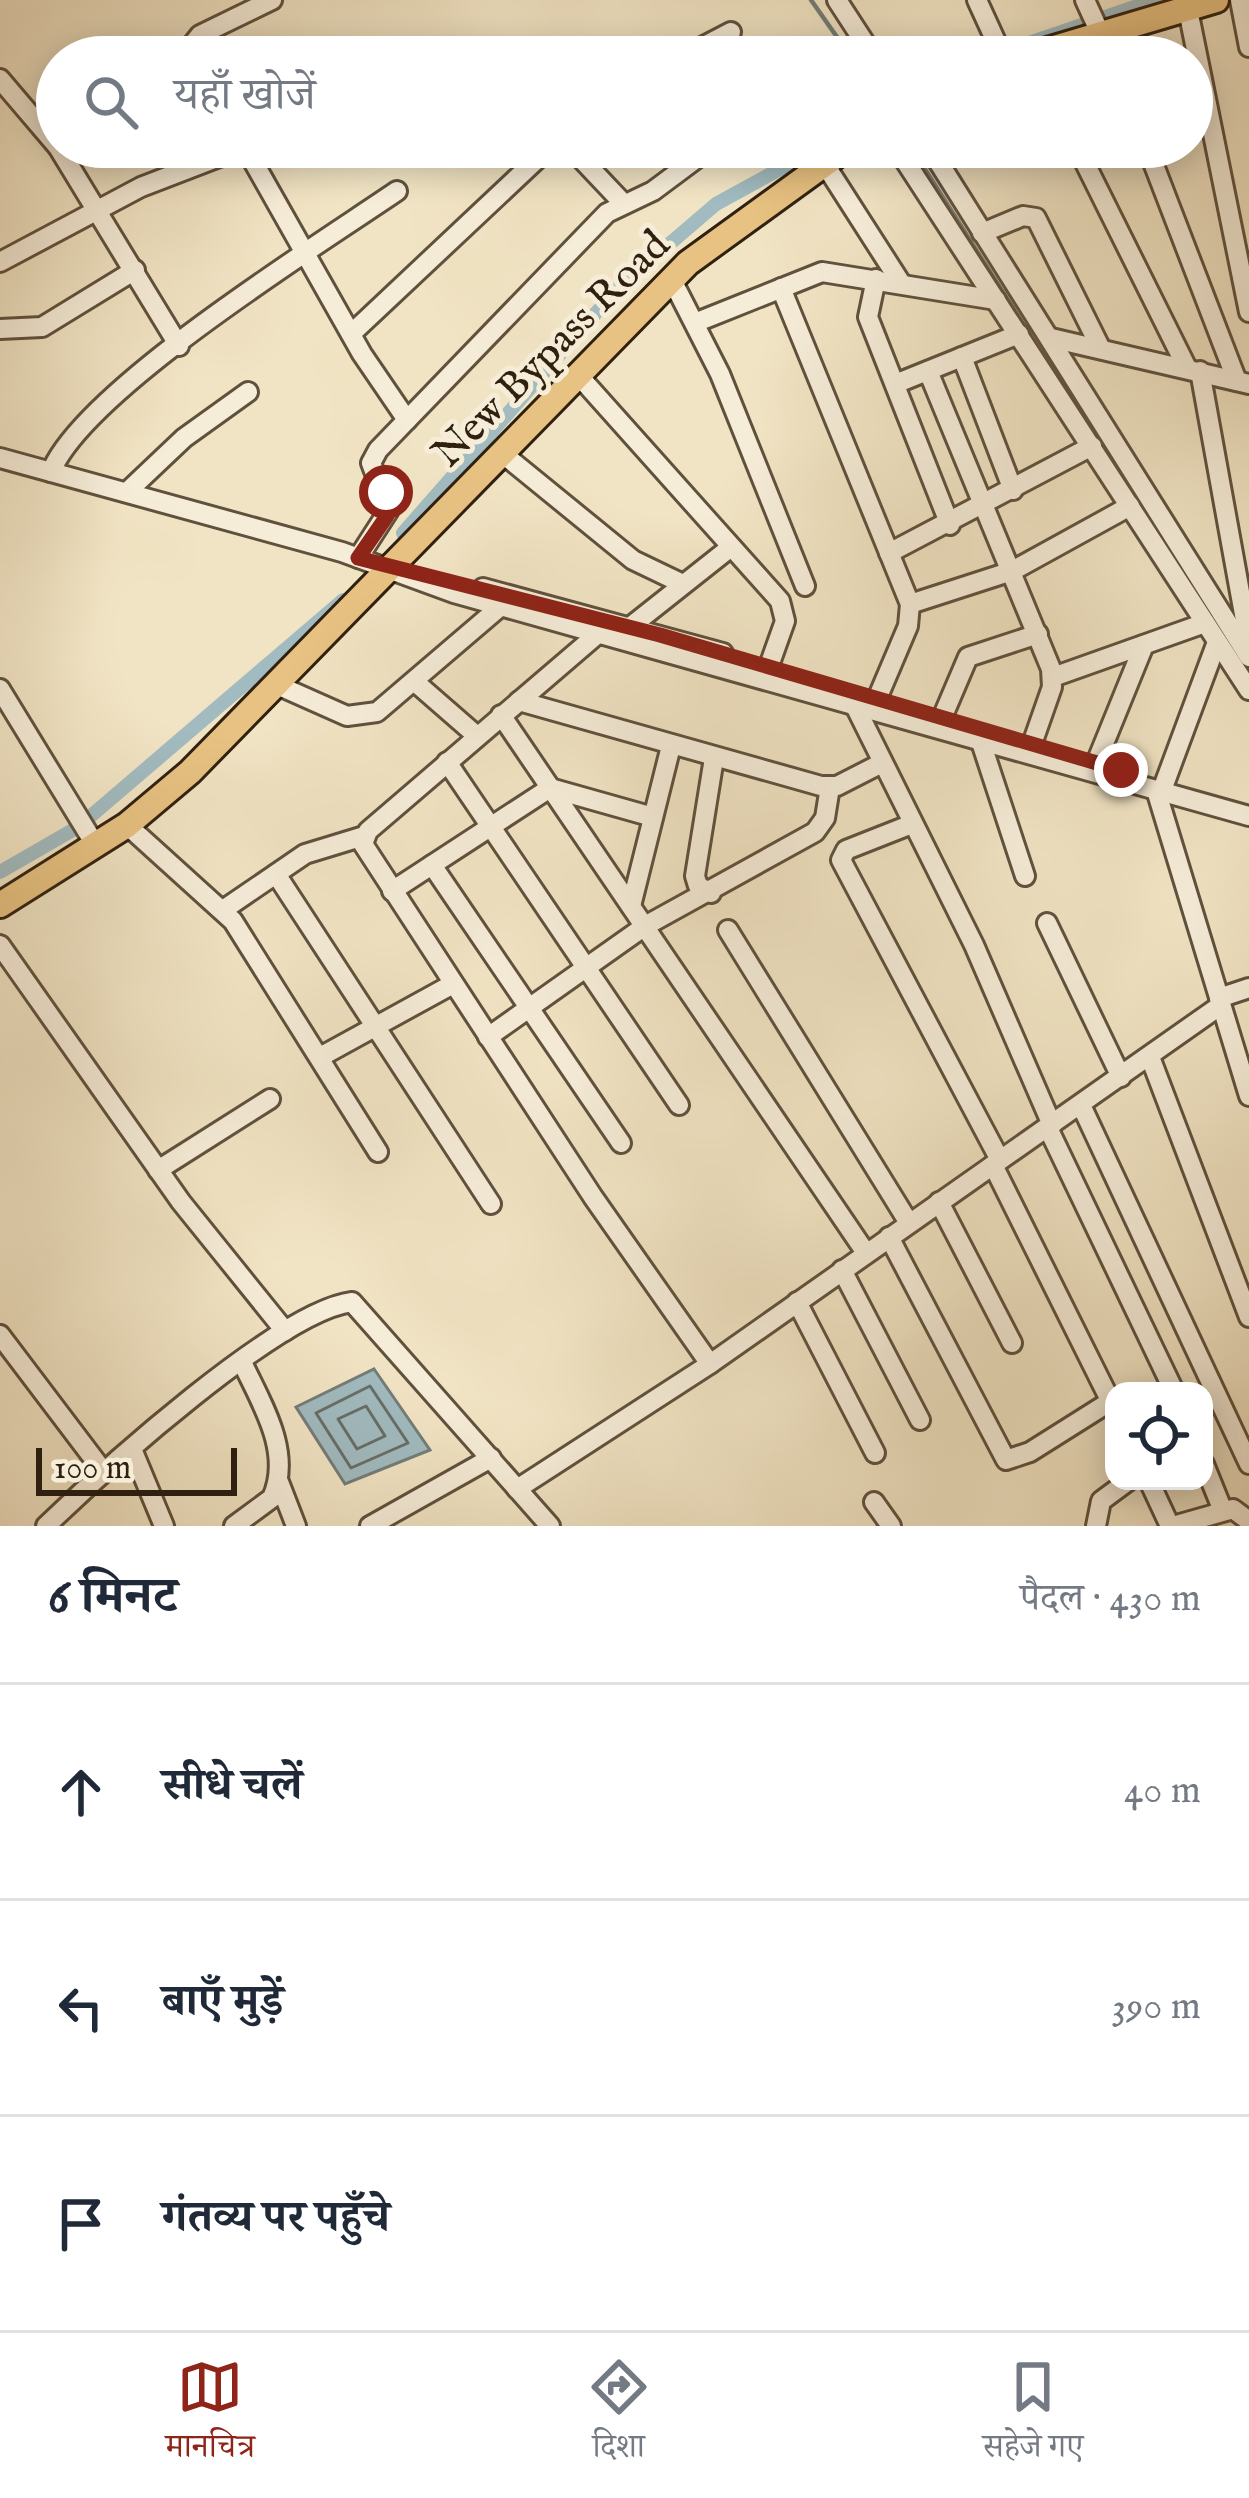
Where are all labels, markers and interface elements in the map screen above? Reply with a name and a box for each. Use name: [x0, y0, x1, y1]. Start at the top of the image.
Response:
search box: [36, 36, 1213, 168]
text: यहाँ खोजें: [174, 68, 316, 125]
icon: search: [78, 69, 144, 135]
street label: New Bypass Road: [422, 220, 682, 480]
route start: [359, 465, 413, 519]
route end: [1094, 743, 1148, 797]
map controls: [1105, 1382, 1213, 1490]
button: locate: [1105, 1382, 1213, 1490]
scale bar: [36, 1442, 237, 1495]
text: 100 m: [54, 1448, 131, 1490]
text: 6 मिनट: [48, 1566, 177, 1631]
text: पैदल · 430 m: [1020, 1575, 1201, 1624]
text: सीधे चलें: [162, 1758, 302, 1815]
icon: ahead: [48, 1759, 114, 1825]
text: 40 m: [1124, 1767, 1201, 1816]
text: बाएँ मुड़ें: [162, 1974, 283, 2031]
icon: left: [48, 1975, 114, 2041]
text: 390 m: [1112, 1983, 1201, 2032]
text: गंतव्य पर पहुँचे: [162, 2190, 390, 2247]
icon: arrive: [48, 2191, 114, 2257]
tab: मानचित्र: [165, 2354, 255, 2478]
tab: दिशा: [586, 2354, 652, 2478]
tab: सहेजे गए: [983, 2354, 1084, 2478]

